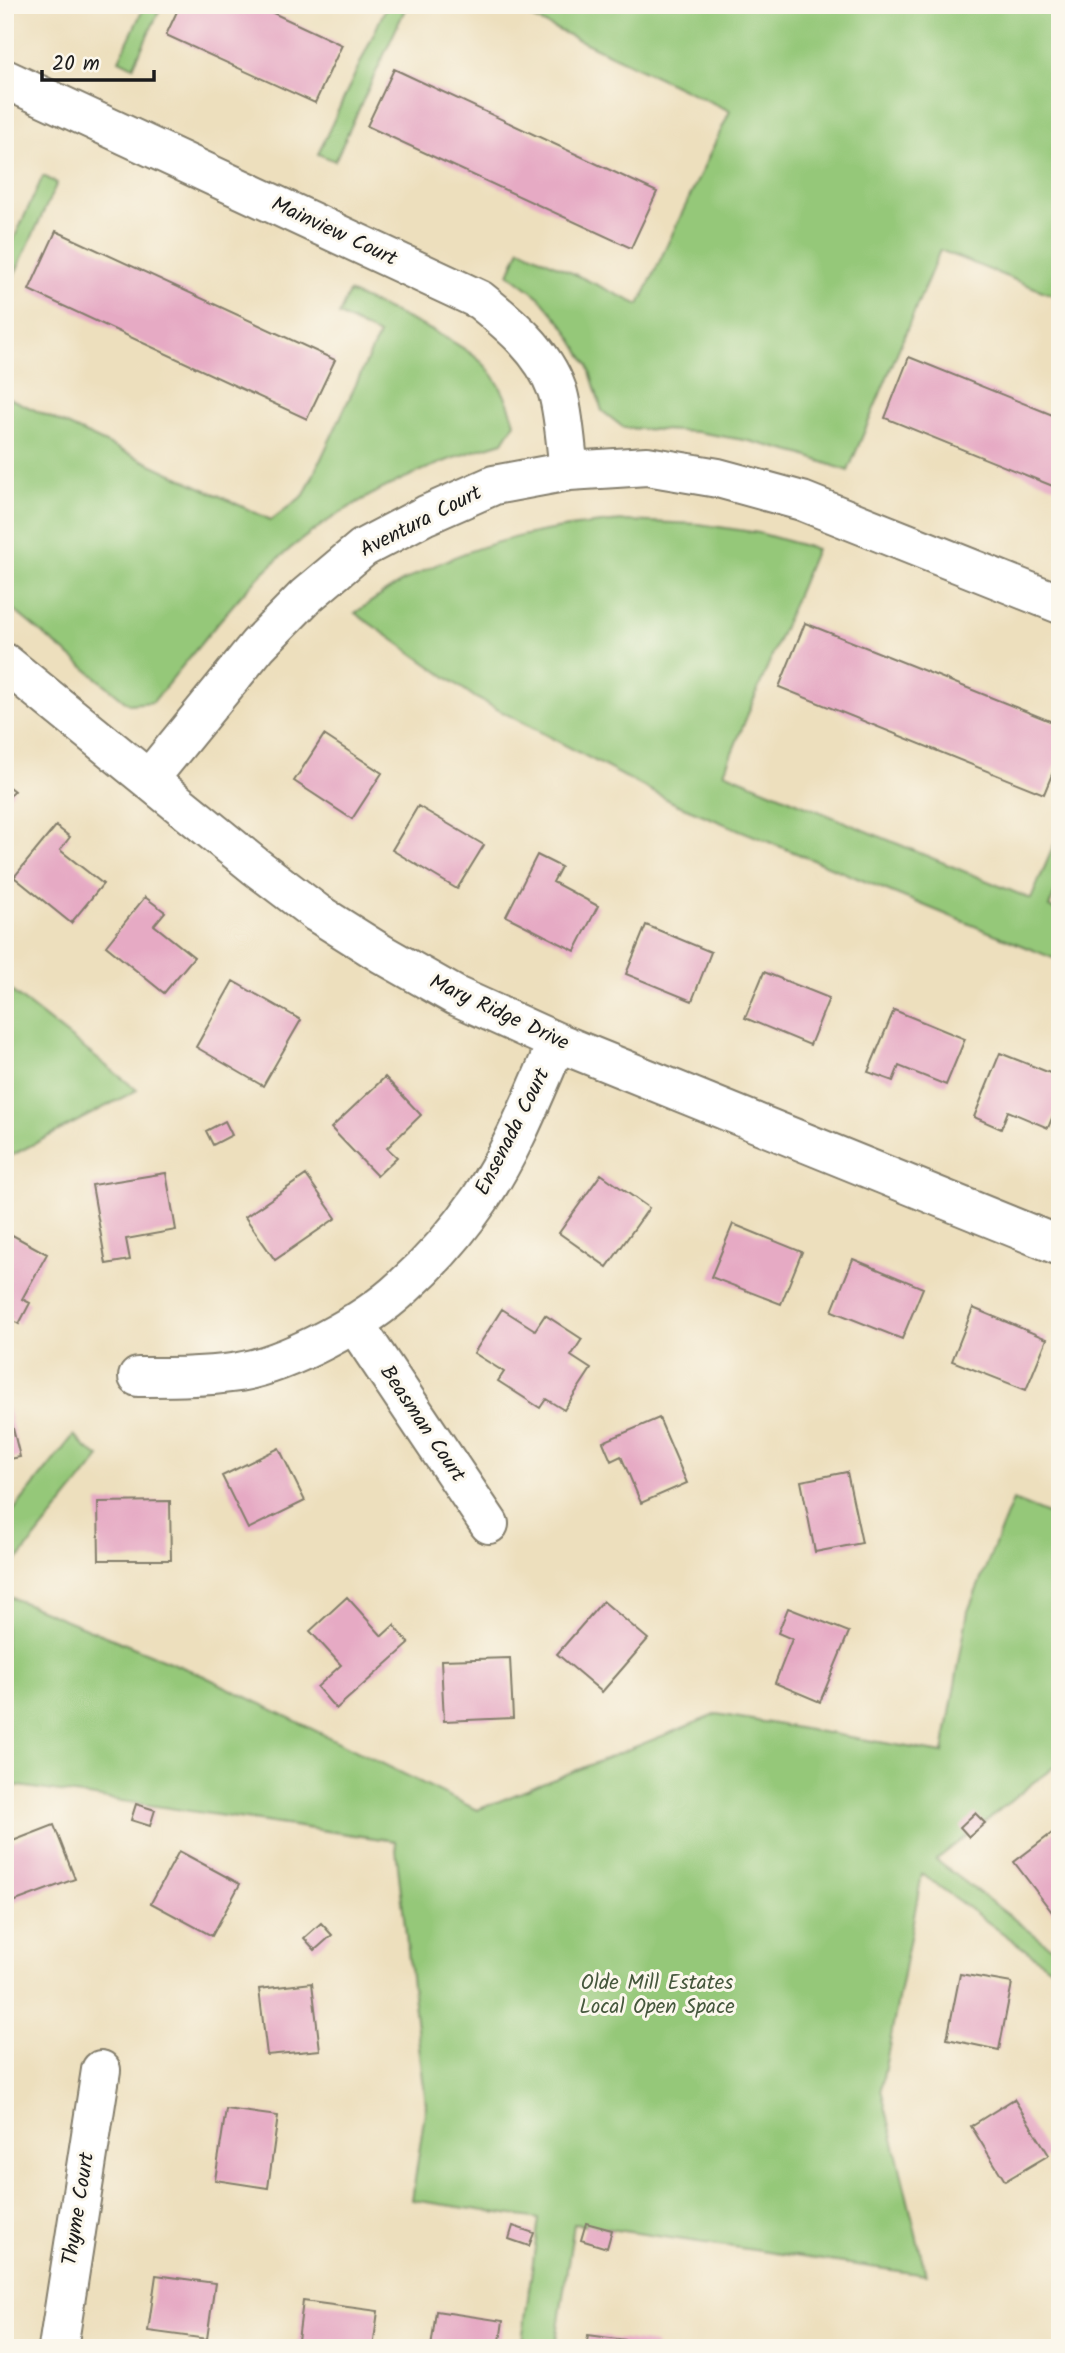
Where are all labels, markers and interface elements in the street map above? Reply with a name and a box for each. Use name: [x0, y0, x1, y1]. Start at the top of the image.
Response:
scale bar: [42, 38, 154, 82]
text: 20 m: [52, 48, 100, 81]
street label: Mainview Court: [266, 188, 403, 276]
street label: Aventura Court: [354, 477, 489, 567]
street label: Mary Ridge Drive: [424, 966, 575, 1060]
street label: Ensenada Court: [467, 1062, 560, 1201]
street label: Beasman Court: [371, 1359, 474, 1490]
park label: Olde Mill Estates Local Open Space: [579, 1967, 735, 2024]
street label: Thyme Court: [54, 2149, 104, 2268]

